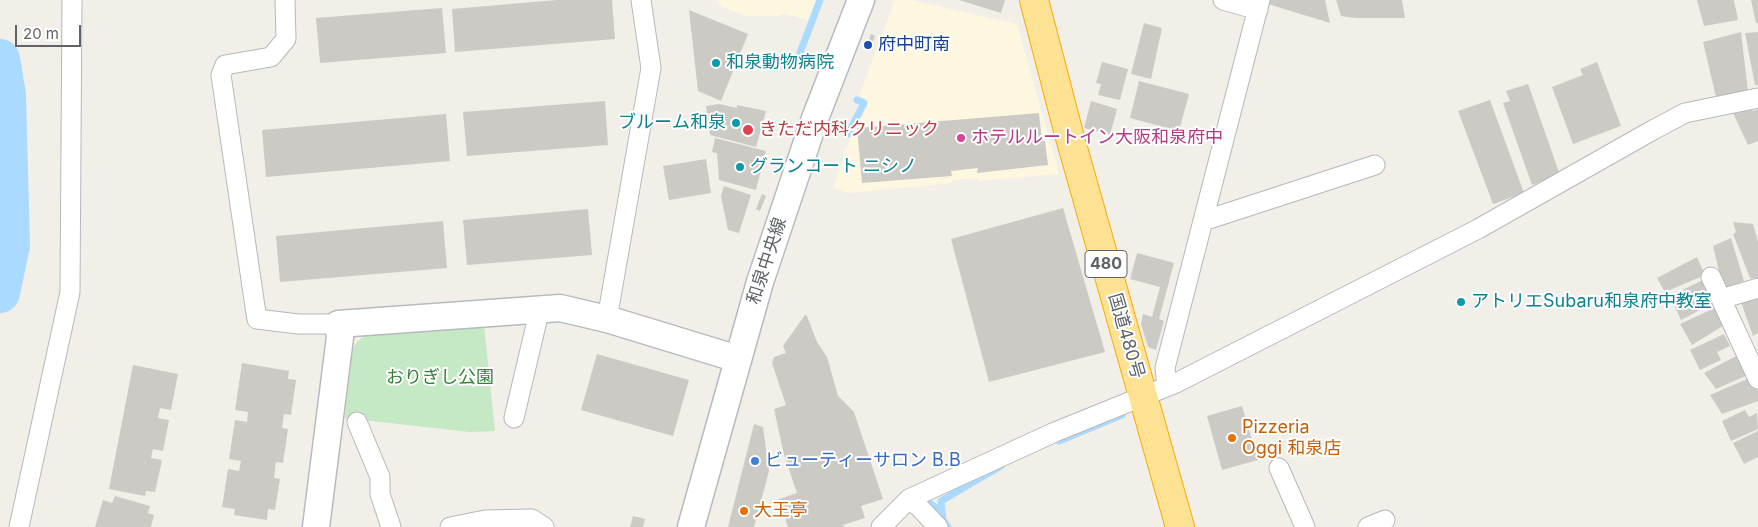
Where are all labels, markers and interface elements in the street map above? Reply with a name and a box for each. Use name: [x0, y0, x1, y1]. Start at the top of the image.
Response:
scale bar: [18, 15, 84, 47]
text: 20 m: [23, 24, 59, 43]
place label: 府中町南: [878, 34, 950, 56]
marker: 府中町南: [862, 39, 874, 51]
place label: 和泉動物病院: [726, 52, 834, 74]
marker: 和泉動物病院: [710, 57, 722, 69]
place label: ブルーム和泉: [618, 112, 726, 134]
marker: ブルーム和泉: [730, 117, 742, 129]
place label: きただ内科クリニック: [759, 119, 939, 141]
marker: きただ内科クリニック: [741, 123, 755, 137]
place label: ホテルルートイン大阪和泉府中: [971, 127, 1223, 149]
marker: ホテルルートイン大阪和泉府中: [955, 132, 967, 144]
place label: グランコート ニシノ: [750, 156, 917, 178]
marker: グランコート ニシノ: [734, 161, 746, 173]
street label: 和泉中央線: [743, 215, 791, 307]
road number: 480: [1085, 250, 1127, 278]
street label: 国道480号: [1103, 291, 1149, 381]
place label: アトリエSubaru和泉府中教室: [1471, 291, 1712, 313]
marker: アトリエSubaru和泉府中教室: [1455, 296, 1467, 308]
park label: おりぎし公園: [386, 367, 494, 389]
place label: Pizzeria Oggi 和泉店: [1242, 417, 1341, 459]
marker: Pizzeria Oggi 和泉店: [1226, 432, 1238, 444]
place label: ビューティーサロン B.B: [765, 450, 961, 472]
marker: ビューティーサロン B.B: [749, 455, 761, 467]
place label: 大王亭: [754, 500, 808, 522]
marker: 大王亭: [738, 505, 750, 517]

